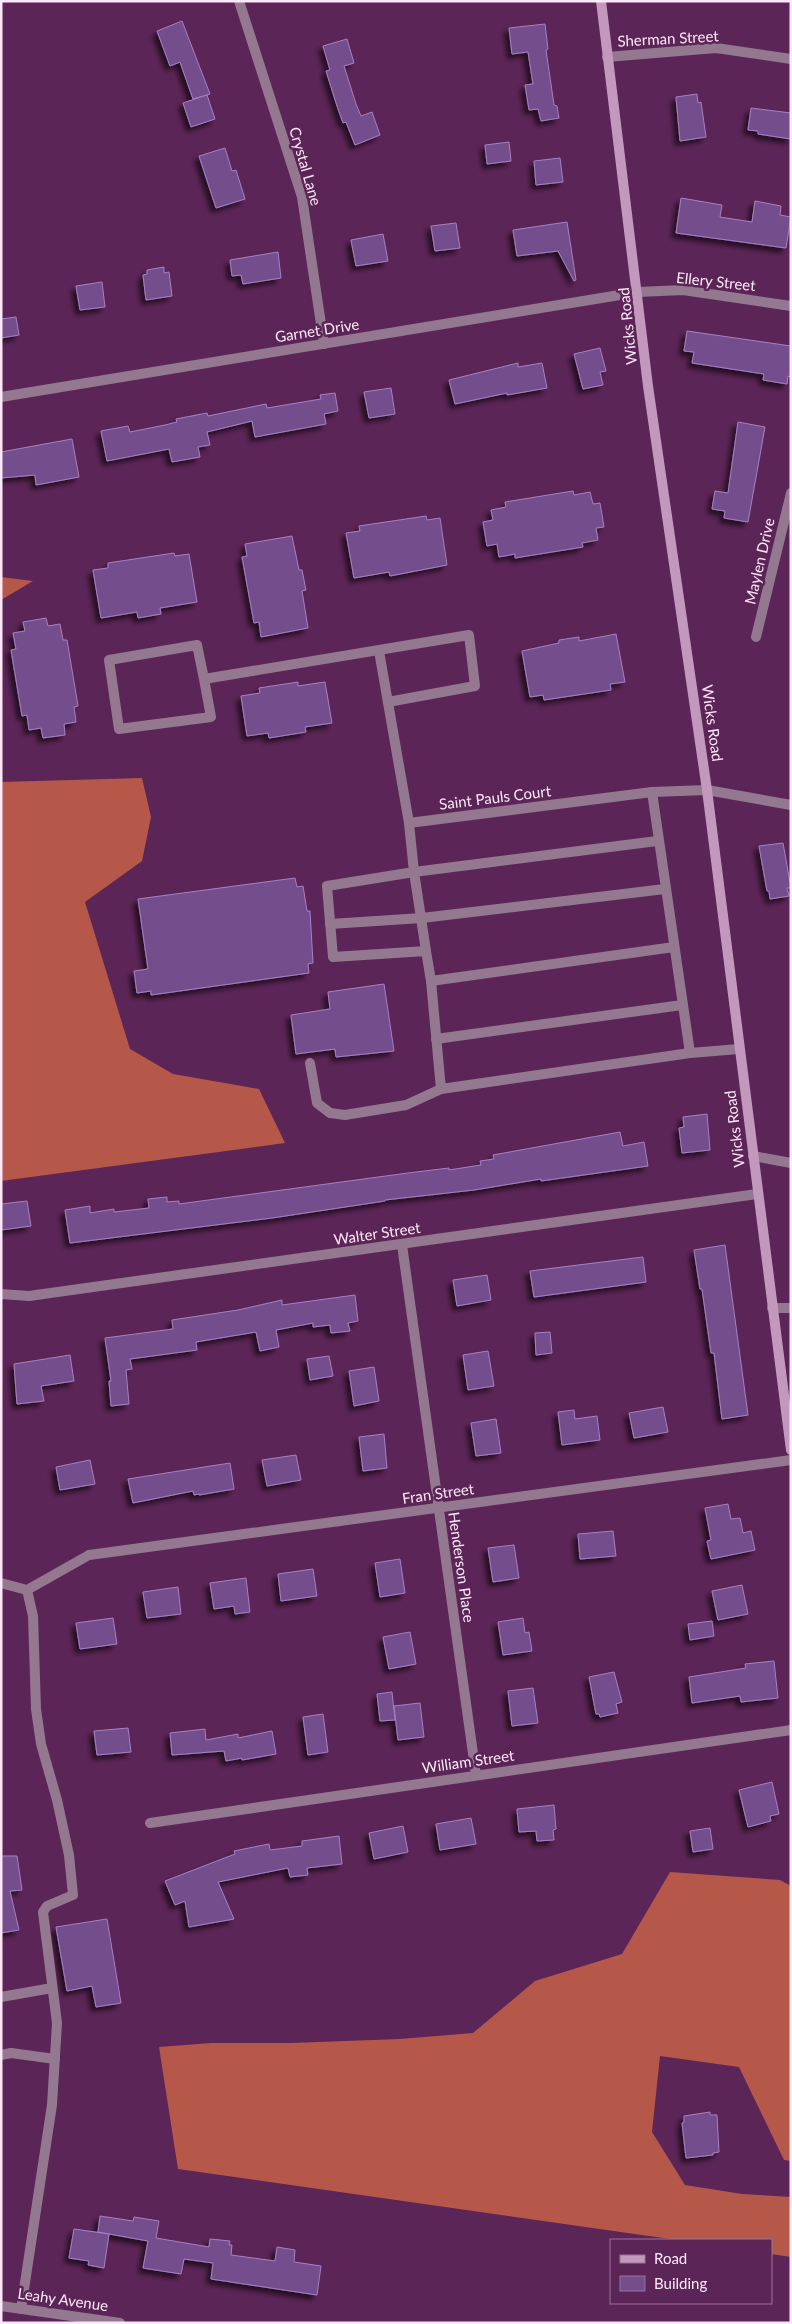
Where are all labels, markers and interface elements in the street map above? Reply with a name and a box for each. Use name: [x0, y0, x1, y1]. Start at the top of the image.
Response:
street label: Sherman Street: [617, 26, 720, 50]
street label: Crystal Lane: [286, 124, 326, 208]
street label: Ellery Street: [675, 268, 757, 294]
street label: Wicks Road: [614, 287, 640, 365]
street label: Garnet Drive: [274, 314, 360, 346]
street label: Maylen Drive: [740, 516, 778, 606]
street label: Wicks Road: [699, 683, 727, 763]
street label: Saint Pauls Court: [438, 781, 553, 813]
street label: Wicks Road: [720, 1089, 748, 1169]
street label: Walter Street: [332, 1218, 422, 1248]
street label: Fran Street: [401, 1479, 476, 1507]
street label: Henderson Place: [445, 1511, 479, 1623]
street label: William Street: [421, 1746, 516, 1776]
legend: [610, 2239, 772, 2304]
text: Road: [654, 2249, 687, 2267]
text: Building: [654, 2274, 707, 2292]
street label: Leahy Avenue: [17, 2284, 109, 2314]

